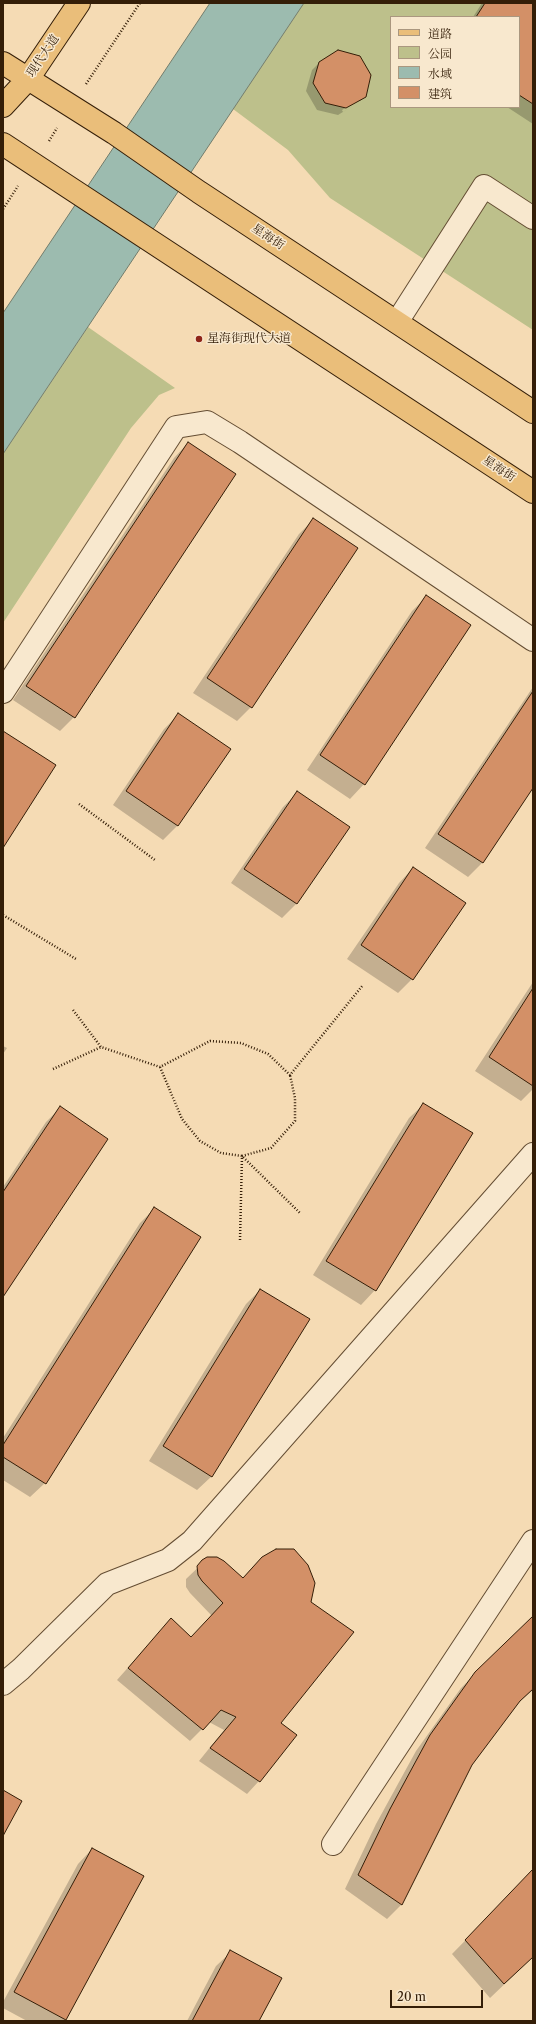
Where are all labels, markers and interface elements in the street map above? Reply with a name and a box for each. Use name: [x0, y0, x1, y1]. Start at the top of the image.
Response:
legend: [390, 16, 520, 108]
text: 道路: [428, 26, 452, 41]
street label: 现代大道: [24, 32, 62, 80]
text: 公园: [428, 46, 452, 61]
text: 水域: [428, 66, 452, 81]
text: 建筑: [428, 86, 452, 101]
street label: 星海街: [249, 221, 287, 253]
place label: 星海街现代大道: [207, 332, 291, 346]
marker: 星海街现代大道: [194, 334, 204, 344]
street label: 星海街: [480, 453, 518, 485]
scale bar: [392, 1982, 485, 2008]
text: 20 m: [397, 1989, 426, 2004]

